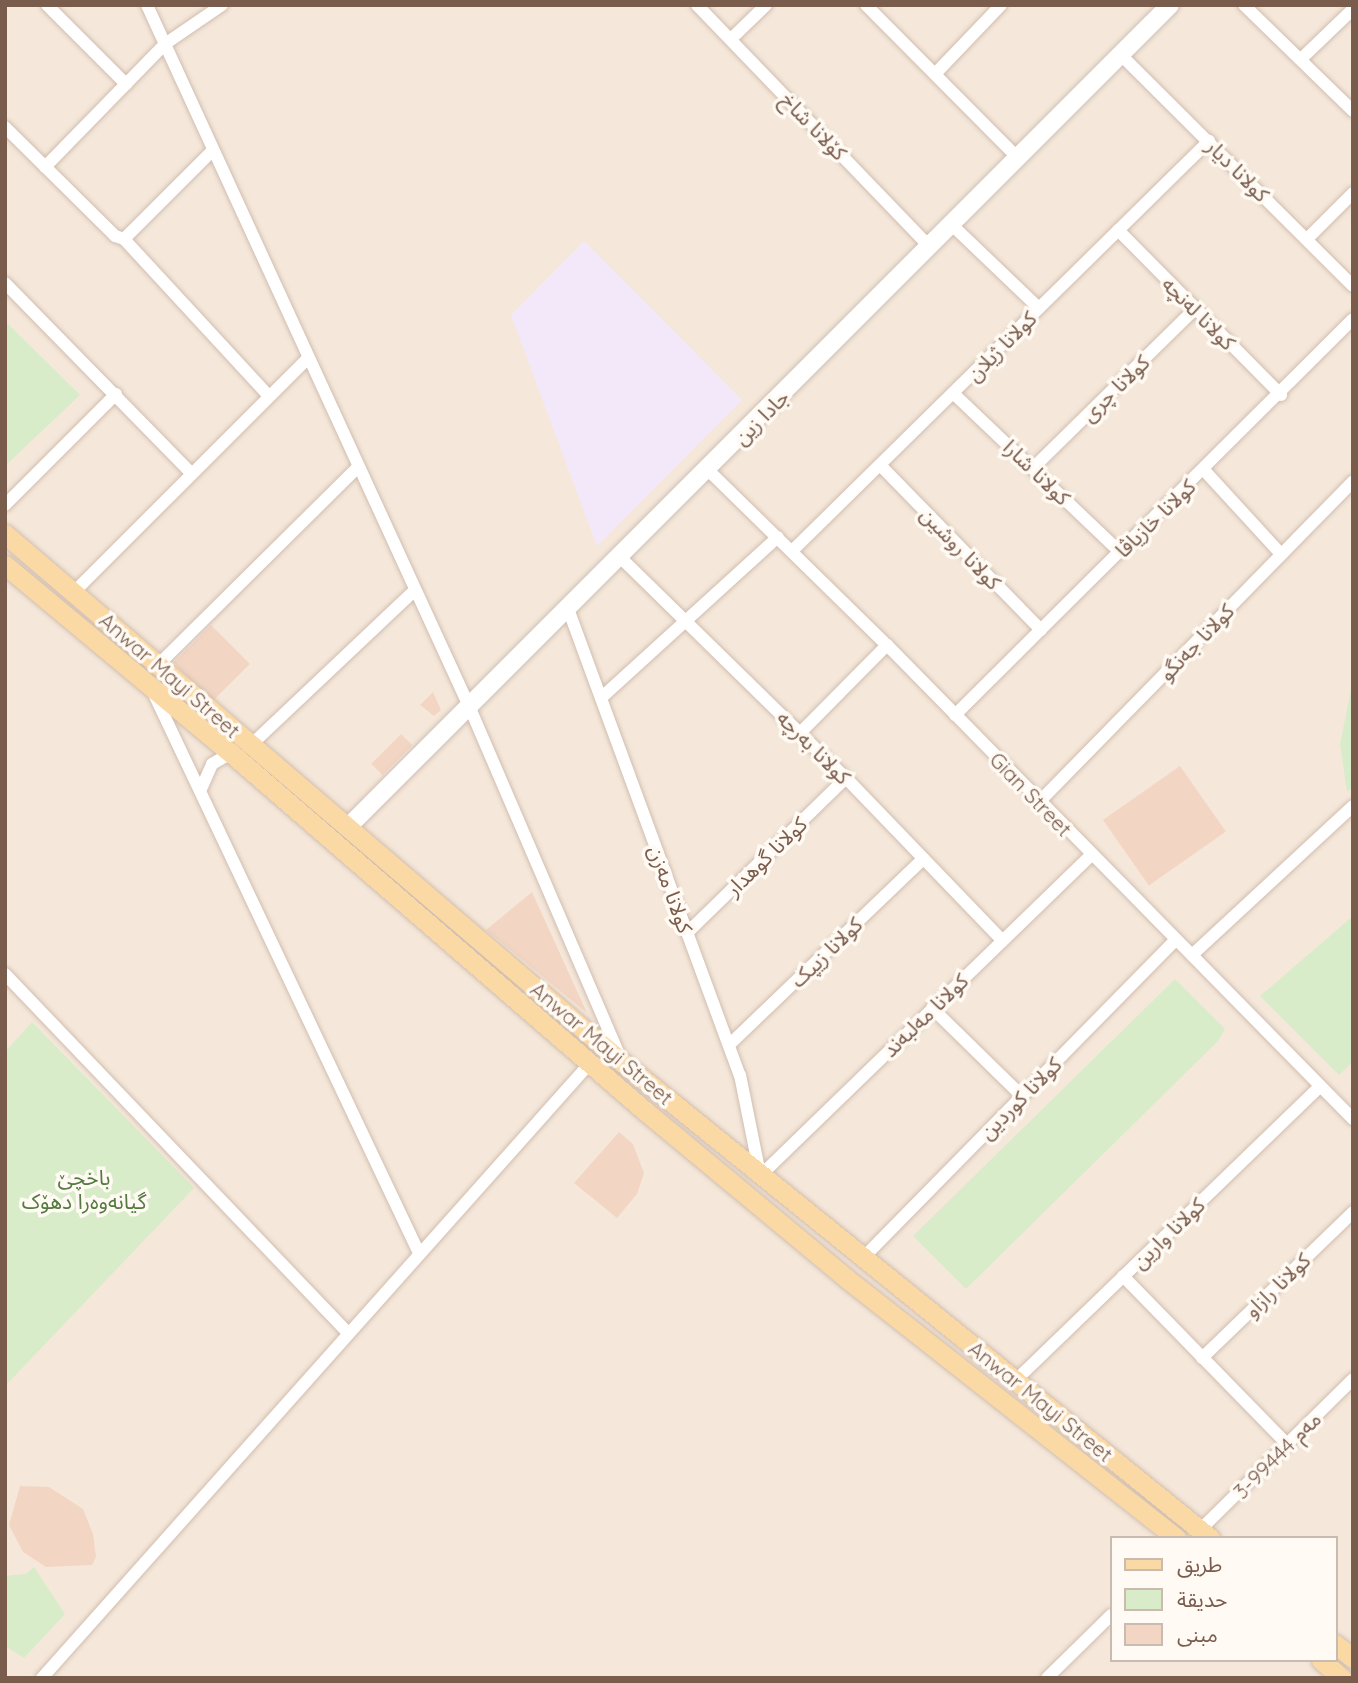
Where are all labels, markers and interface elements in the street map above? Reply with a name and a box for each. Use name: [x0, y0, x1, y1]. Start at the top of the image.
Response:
street label: کۆلانا شاخ: [776, 87, 852, 165]
street label: کولانا دیار: [1201, 133, 1275, 207]
street label: کولانا لەنچە: [1157, 271, 1241, 355]
street label: کولانا ژیلان: [961, 306, 1041, 386]
street label: کولانا چری: [1076, 349, 1154, 427]
street label: جادا زین: [728, 384, 794, 450]
street label: کولانا شارا: [998, 434, 1076, 510]
street label: کولانا خازیاڤا: [1110, 474, 1200, 562]
street label: کولانا روشین: [915, 501, 1007, 595]
street label: کولانا جەنگو: [1153, 598, 1239, 686]
street label: Anwar Mayi Street: [95, 607, 245, 743]
street label: کولانا بەرچە: [772, 705, 856, 789]
street label: Gian Street: [985, 747, 1077, 841]
street label: کولانا گوهدار: [720, 811, 812, 901]
street label: کولانا مەزن: [643, 842, 699, 936]
street label: کولانا زیپک: [785, 912, 867, 992]
street label: کولانا مەلبەند: [877, 968, 973, 1062]
street label: Anwar Mayi Street: [526, 976, 678, 1110]
street label: کولانا کوردین: [974, 1052, 1066, 1144]
park label: باخچێ گیانه‌وه‌را دهۆک: [22, 1164, 146, 1214]
street label: کولانا وارین: [1126, 1192, 1210, 1274]
street label: کولانا رازاو: [1239, 1247, 1315, 1323]
street label: Anwar Mayi Street: [964, 1335, 1118, 1467]
street label: مەم 99444-3: [1228, 1406, 1326, 1504]
legend: [1110, 1536, 1337, 1662]
text: طريق: [1177, 1551, 1222, 1577]
text: حديقة: [1177, 1586, 1227, 1612]
text: مبنى: [1177, 1621, 1218, 1647]

